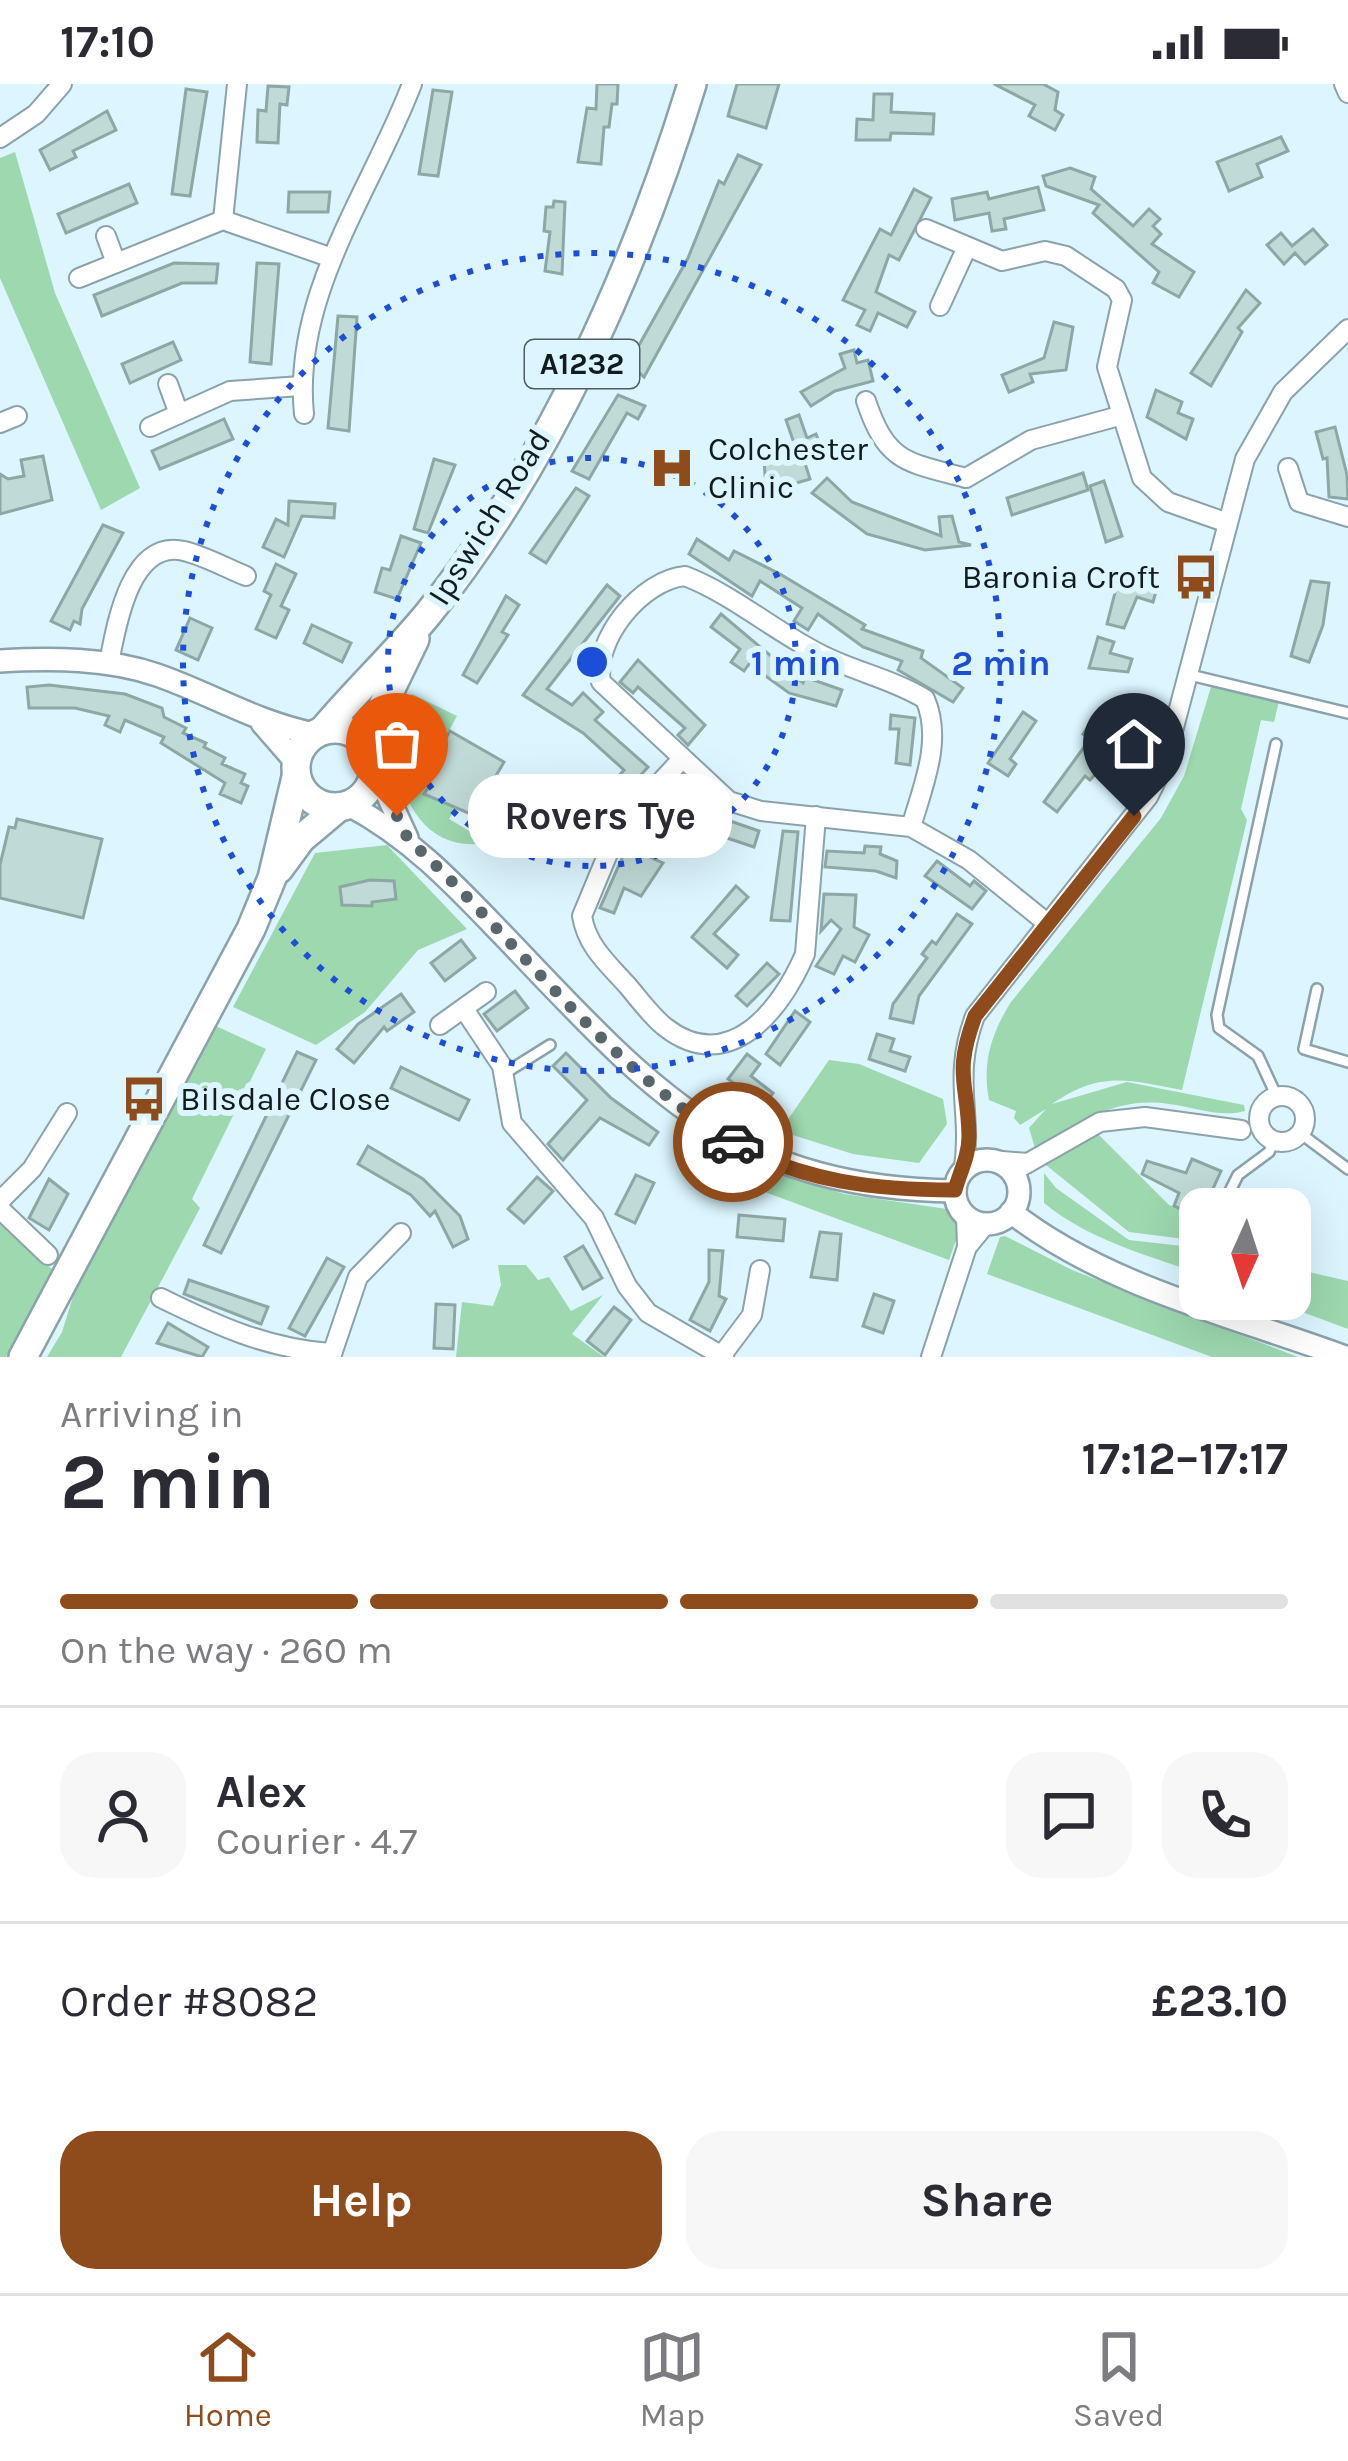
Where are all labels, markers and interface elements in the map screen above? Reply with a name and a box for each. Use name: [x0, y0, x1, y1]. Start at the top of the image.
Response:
text: 17:10: [60, 16, 155, 68]
road number: A1232: [525, 340, 639, 388]
street label: Ipswich Road: [420, 422, 558, 612]
place label: Colchester Clinic: [708, 430, 868, 506]
hospital icon: Colchester Clinic: [647, 443, 697, 493]
bus stop icon: Baronia Croft: [1171, 552, 1221, 602]
place label: Baronia Croft: [962, 558, 1160, 596]
centre of rings: [571, 641, 613, 683]
text: 1 min: [751, 642, 841, 684]
text: 2 min: [951, 642, 1051, 684]
pin: [346, 693, 448, 816]
pin: [1083, 693, 1185, 816]
icon: bag: [364, 711, 430, 777]
icon: home: [1101, 711, 1167, 777]
callout: Rovers Tye: [469, 774, 733, 858]
text: Rovers Tye: [504, 793, 696, 839]
bus stop icon: Bilsdale Close: [119, 1074, 169, 1124]
place label: Bilsdale Close: [180, 1080, 390, 1118]
courier: [673, 1082, 793, 1202]
icon: car: [700, 1109, 766, 1175]
north arrow: [1179, 1188, 1311, 1320]
map controls: [1179, 1188, 1311, 1320]
text: Arriving in: [60, 1391, 243, 1437]
text: 17:12–17:17: [1082, 1433, 1288, 1485]
text: 2 min: [60, 1436, 275, 1528]
text: On the way · 260 m: [60, 1627, 393, 1673]
button: person: [60, 1752, 186, 1878]
button: chat: [1006, 1752, 1132, 1878]
button: phone: [1162, 1752, 1288, 1878]
text: Alex: [216, 1766, 307, 1818]
text: Courier · 4.7: [216, 1818, 417, 1864]
text: Order #8082: [60, 1975, 318, 2027]
text: £23.10: [1152, 1975, 1288, 2027]
button: Help: [60, 2131, 662, 2269]
button: Share: [686, 2131, 1288, 2269]
tab: Home: [184, 2324, 272, 2434]
tab: Map: [639, 2324, 705, 2434]
tab: Saved: [1073, 2324, 1164, 2434]

